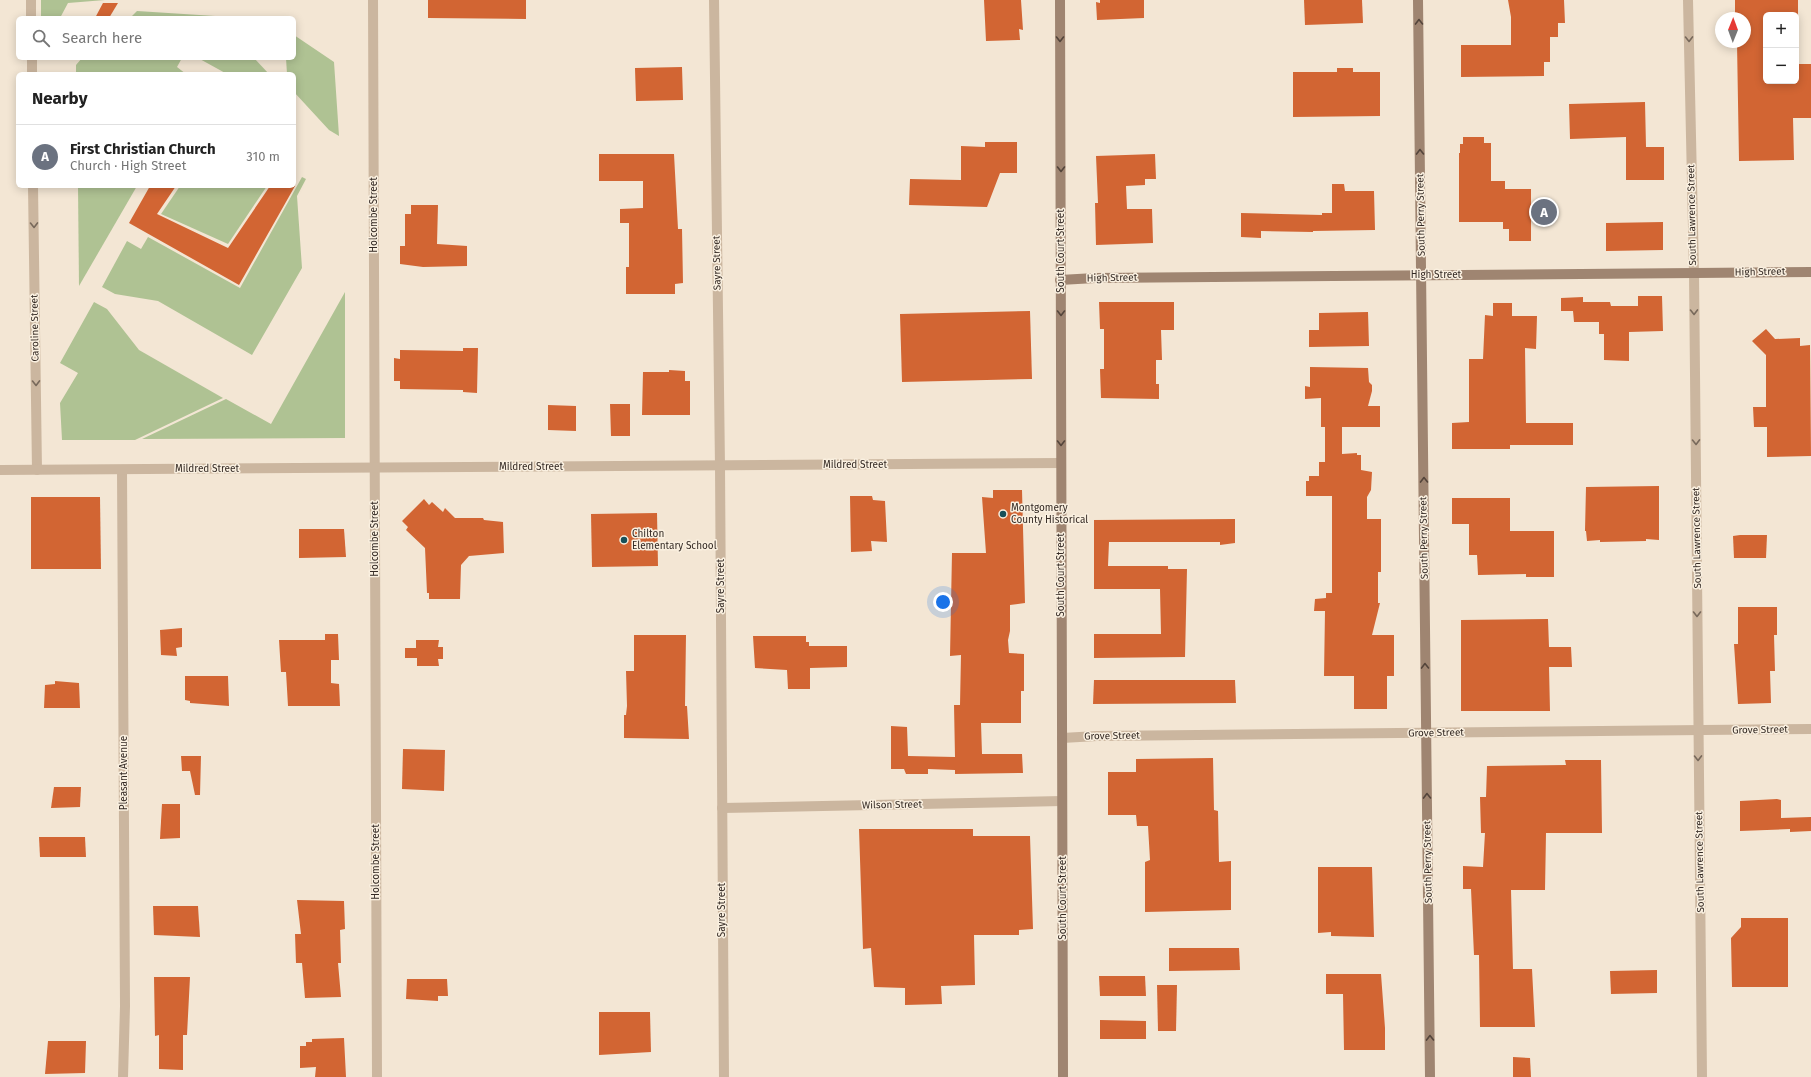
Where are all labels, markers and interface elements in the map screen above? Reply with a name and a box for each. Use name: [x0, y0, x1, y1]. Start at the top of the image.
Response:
north arrow: [1715, 12, 1751, 48]
map controls: [1763, 12, 1799, 84]
button: +: [1763, 12, 1799, 48]
search box: [16, 16, 296, 60]
one-way arrow: [1415, 19, 1423, 25]
icon: search: [30, 27, 52, 49]
text: Search here: [62, 29, 142, 47]
one-way arrow: [1056, 36, 1064, 42]
one-way arrow: [1685, 36, 1693, 42]
button: −: [1763, 48, 1799, 84]
text: Nearby: [32, 88, 87, 109]
text: First Christian Church: [70, 140, 216, 158]
text: A: [41, 149, 49, 164]
text: 310 m: [246, 149, 280, 164]
one-way arrow: [1416, 149, 1424, 155]
text: Church · High Street: [70, 158, 186, 173]
street label: South Lawrence Street: [1685, 164, 1699, 266]
one-way arrow: [1057, 166, 1065, 172]
street label: South Perry Street: [1414, 173, 1428, 256]
street label: Holcombe Street: [368, 177, 380, 253]
pin: A: [1531, 197, 1557, 227]
street label: South Court Street: [1055, 209, 1067, 293]
one-way arrow: [30, 222, 38, 228]
street label: Sayre Street: [711, 235, 723, 290]
street label: High Street: [1735, 266, 1786, 278]
street label: High Street: [1411, 269, 1462, 281]
street label: High Street: [1087, 272, 1138, 284]
street label: Caroline Street: [28, 294, 42, 362]
one-way arrow: [1690, 309, 1698, 315]
one-way arrow: [1057, 310, 1065, 316]
one-way arrow: [32, 380, 40, 386]
one-way arrow: [1691, 439, 1700, 445]
one-way arrow: [1057, 440, 1065, 446]
street label: Mildred Street: [823, 459, 888, 471]
street label: Mildred Street: [499, 461, 564, 473]
street label: Mildred Street: [175, 463, 240, 475]
one-way arrow: [1420, 477, 1428, 483]
street label: South Lawrence Street: [1690, 487, 1704, 589]
street label: South Perry Street: [1417, 496, 1431, 579]
street label: Holcombe Street: [369, 501, 381, 577]
place label: Montgomery County Historical: [1011, 502, 1088, 526]
marker: Montgomery County Historical: [998, 509, 1008, 519]
place label: Chilton Elementary School: [632, 528, 717, 552]
street label: South Court Street: [1055, 533, 1067, 617]
marker: Chilton Elementary School: [619, 535, 629, 545]
street label: Sayre Street: [715, 558, 727, 613]
your location: [933, 592, 953, 612]
one-way arrow: [1693, 611, 1701, 617]
one-way arrow: [1421, 663, 1429, 669]
street label: Grove Street: [1732, 724, 1788, 736]
street label: Grove Street: [1408, 727, 1464, 739]
street label: Grove Street: [1084, 730, 1140, 742]
street label: Pleasant Avenue: [118, 736, 130, 810]
one-way arrow: [1694, 755, 1702, 761]
one-way arrow: [1423, 793, 1431, 799]
street label: Wilson Street: [862, 798, 923, 812]
street label: South Lawrence Street: [1693, 811, 1707, 913]
street label: South Perry Street: [1421, 820, 1435, 903]
street label: Holcombe Street: [370, 824, 382, 900]
street label: South Court Street: [1057, 856, 1069, 940]
street label: Sayre Street: [716, 882, 728, 937]
one-way arrow: [1426, 1035, 1434, 1041]

